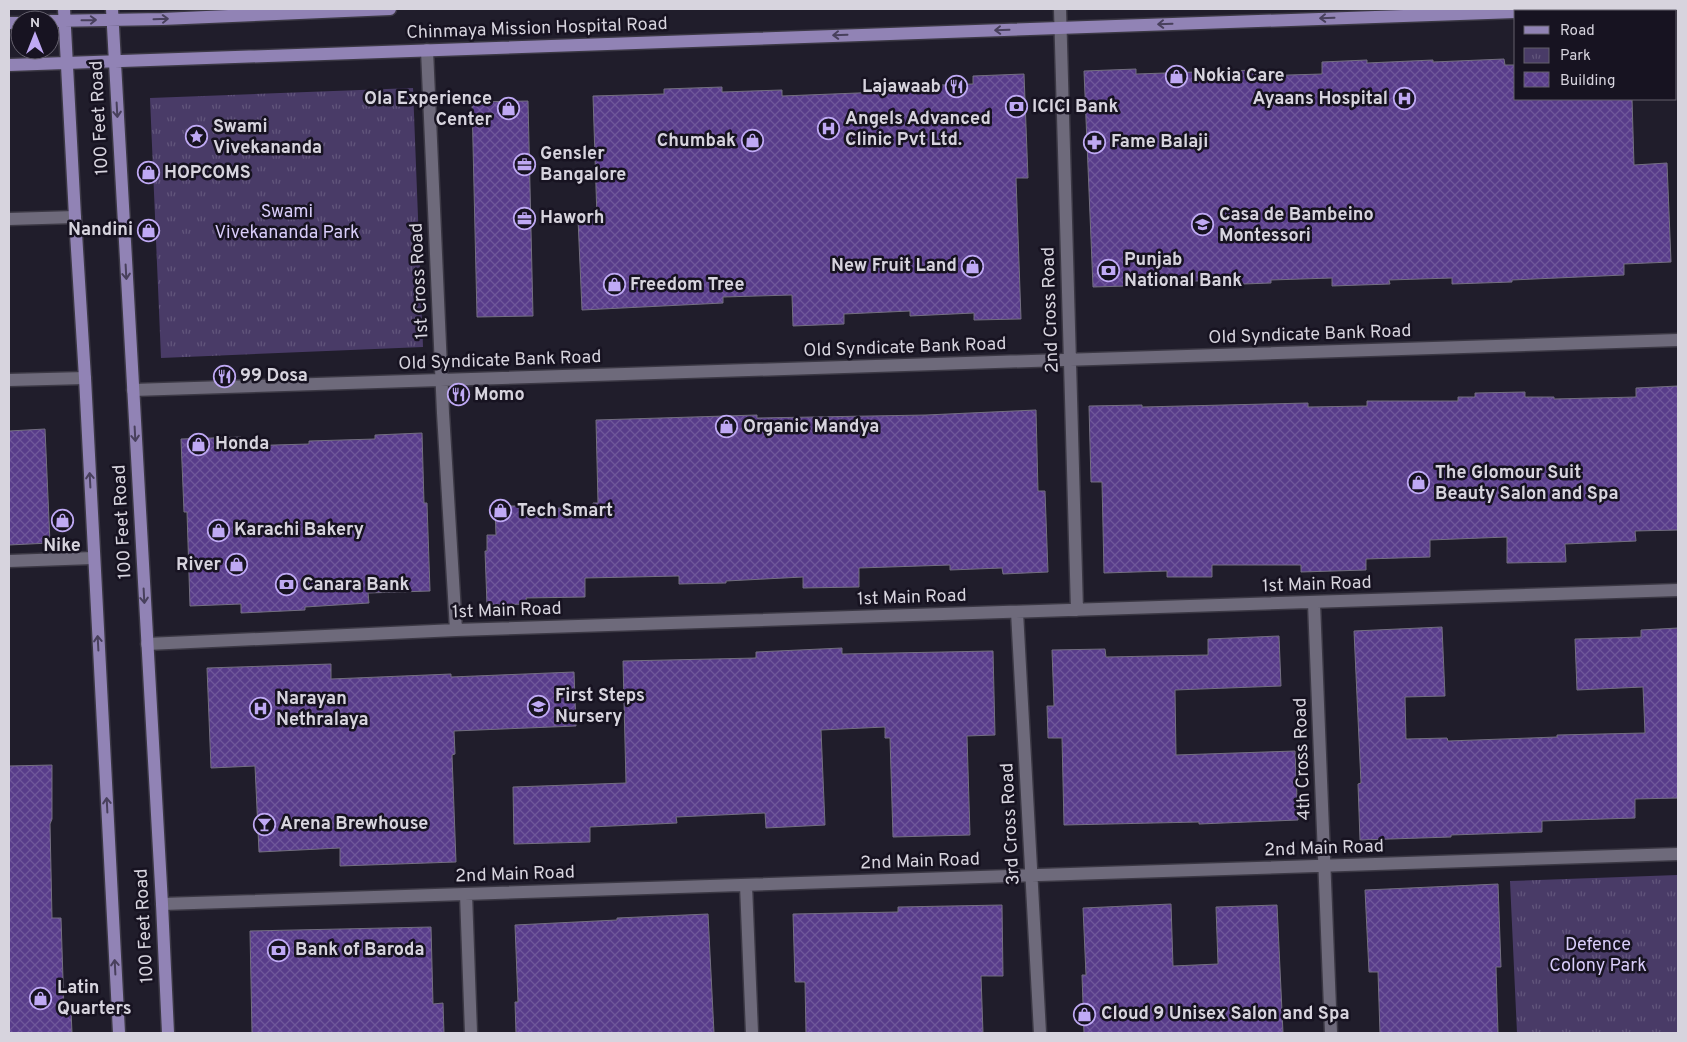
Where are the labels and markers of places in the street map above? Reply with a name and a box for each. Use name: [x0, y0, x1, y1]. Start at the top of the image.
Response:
shop icon: Nokia Care: [1165, 64, 1189, 88]
place label: Nokia Care: [1193, 65, 1285, 88]
restaurant icon: Lajawaab: [945, 75, 969, 99]
place label: Lajawaab: [862, 76, 941, 99]
hospital icon: Ayaans Hospital: [1392, 87, 1416, 111]
place label: Ola Experience Center: [364, 88, 492, 132]
place label: Ayaans Hospital: [1252, 88, 1388, 111]
bank icon: ICICI Bank: [1004, 95, 1028, 119]
place label: ICICI Bank: [1032, 96, 1119, 119]
shop icon: Ola Experience Center: [496, 97, 520, 121]
place label: Angels Advanced Clinic Pvt Ltd.: [845, 108, 991, 152]
place label: Swami Vivekananda: [213, 116, 322, 160]
hospital icon: Angels Advanced Clinic Pvt Ltd.: [817, 117, 841, 141]
place icon: Swami Vivekananda: [185, 125, 209, 149]
shop icon: Chumbak: [740, 129, 764, 153]
place label: Chumbak: [657, 130, 736, 153]
pharmacy icon: Fame Balaji: [1083, 130, 1107, 154]
place label: Fame Balaji: [1111, 131, 1208, 154]
place label: Gensler Bangalore: [540, 143, 626, 187]
office icon: Gensler Bangalore: [512, 152, 536, 176]
shop icon: HOPCOMS: [136, 161, 160, 185]
place label: HOPCOMS: [164, 162, 251, 185]
place label: Casa de Bambeino Montessori: [1219, 204, 1374, 248]
office icon: Haworh: [512, 206, 536, 230]
place label: Haworh: [540, 207, 604, 230]
school or university icon: Casa de Bambeino Montessori: [1191, 213, 1215, 237]
shop icon: Nandini: [137, 218, 161, 242]
place label: Nandini: [68, 219, 133, 242]
place label: Punjab National Bank: [1124, 249, 1242, 293]
shop icon: New Fruit Land: [961, 254, 985, 278]
place label: New Fruit Land: [831, 255, 957, 278]
bank icon: Punjab National Bank: [1096, 258, 1120, 282]
shop icon: Freedom Tree: [602, 273, 626, 297]
place label: Freedom Tree: [630, 274, 744, 297]
restaurant icon: 99 Dosa: [212, 364, 236, 388]
place label: 99 Dosa: [240, 365, 308, 388]
restaurant icon: Momo: [446, 383, 470, 407]
place label: Momo: [474, 384, 525, 407]
shop icon: Organic Mandya: [715, 415, 739, 439]
place label: Organic Mandya: [743, 416, 879, 439]
shop icon: Honda: [187, 432, 211, 456]
place label: Honda: [215, 433, 269, 456]
place label: The Glomour Suit Beauty Salon and Spa: [1435, 462, 1618, 506]
shop icon: The Glomour Suit Beauty Salon and Spa: [1407, 471, 1431, 495]
shop icon: Tech Smart: [489, 499, 513, 523]
place label: Tech Smart: [517, 500, 613, 523]
shop icon: Nike: [50, 509, 74, 533]
shop icon: Karachi Bakery: [206, 518, 230, 542]
place label: Karachi Bakery: [234, 519, 364, 542]
place label: Nike: [43, 535, 81, 558]
shop icon: River: [225, 553, 249, 577]
place label: River: [176, 554, 221, 577]
bank icon: Canara Bank: [274, 573, 298, 597]
place label: Canara Bank: [302, 574, 410, 597]
place label: First Steps Nursery: [555, 685, 645, 729]
place label: Narayan Nethralaya: [276, 688, 369, 732]
school or university icon: First Steps Nursery: [527, 694, 551, 718]
hospital icon: Narayan Nethralaya: [248, 697, 272, 721]
bar icon: Arena Brewhouse: [252, 812, 276, 836]
place label: Arena Brewhouse: [280, 813, 428, 836]
bank icon: Bank of Baroda: [267, 938, 291, 962]
place label: Bank of Baroda: [295, 939, 424, 962]
place label: Latin Quarters: [57, 977, 132, 1021]
shop icon: Latin Quarters: [29, 986, 53, 1010]
shop icon: Cloud 9 Unisex Salon and Spa: [1073, 1002, 1097, 1026]
place label: Cloud 9 Unisex Salon and Spa: [1101, 1003, 1349, 1026]

